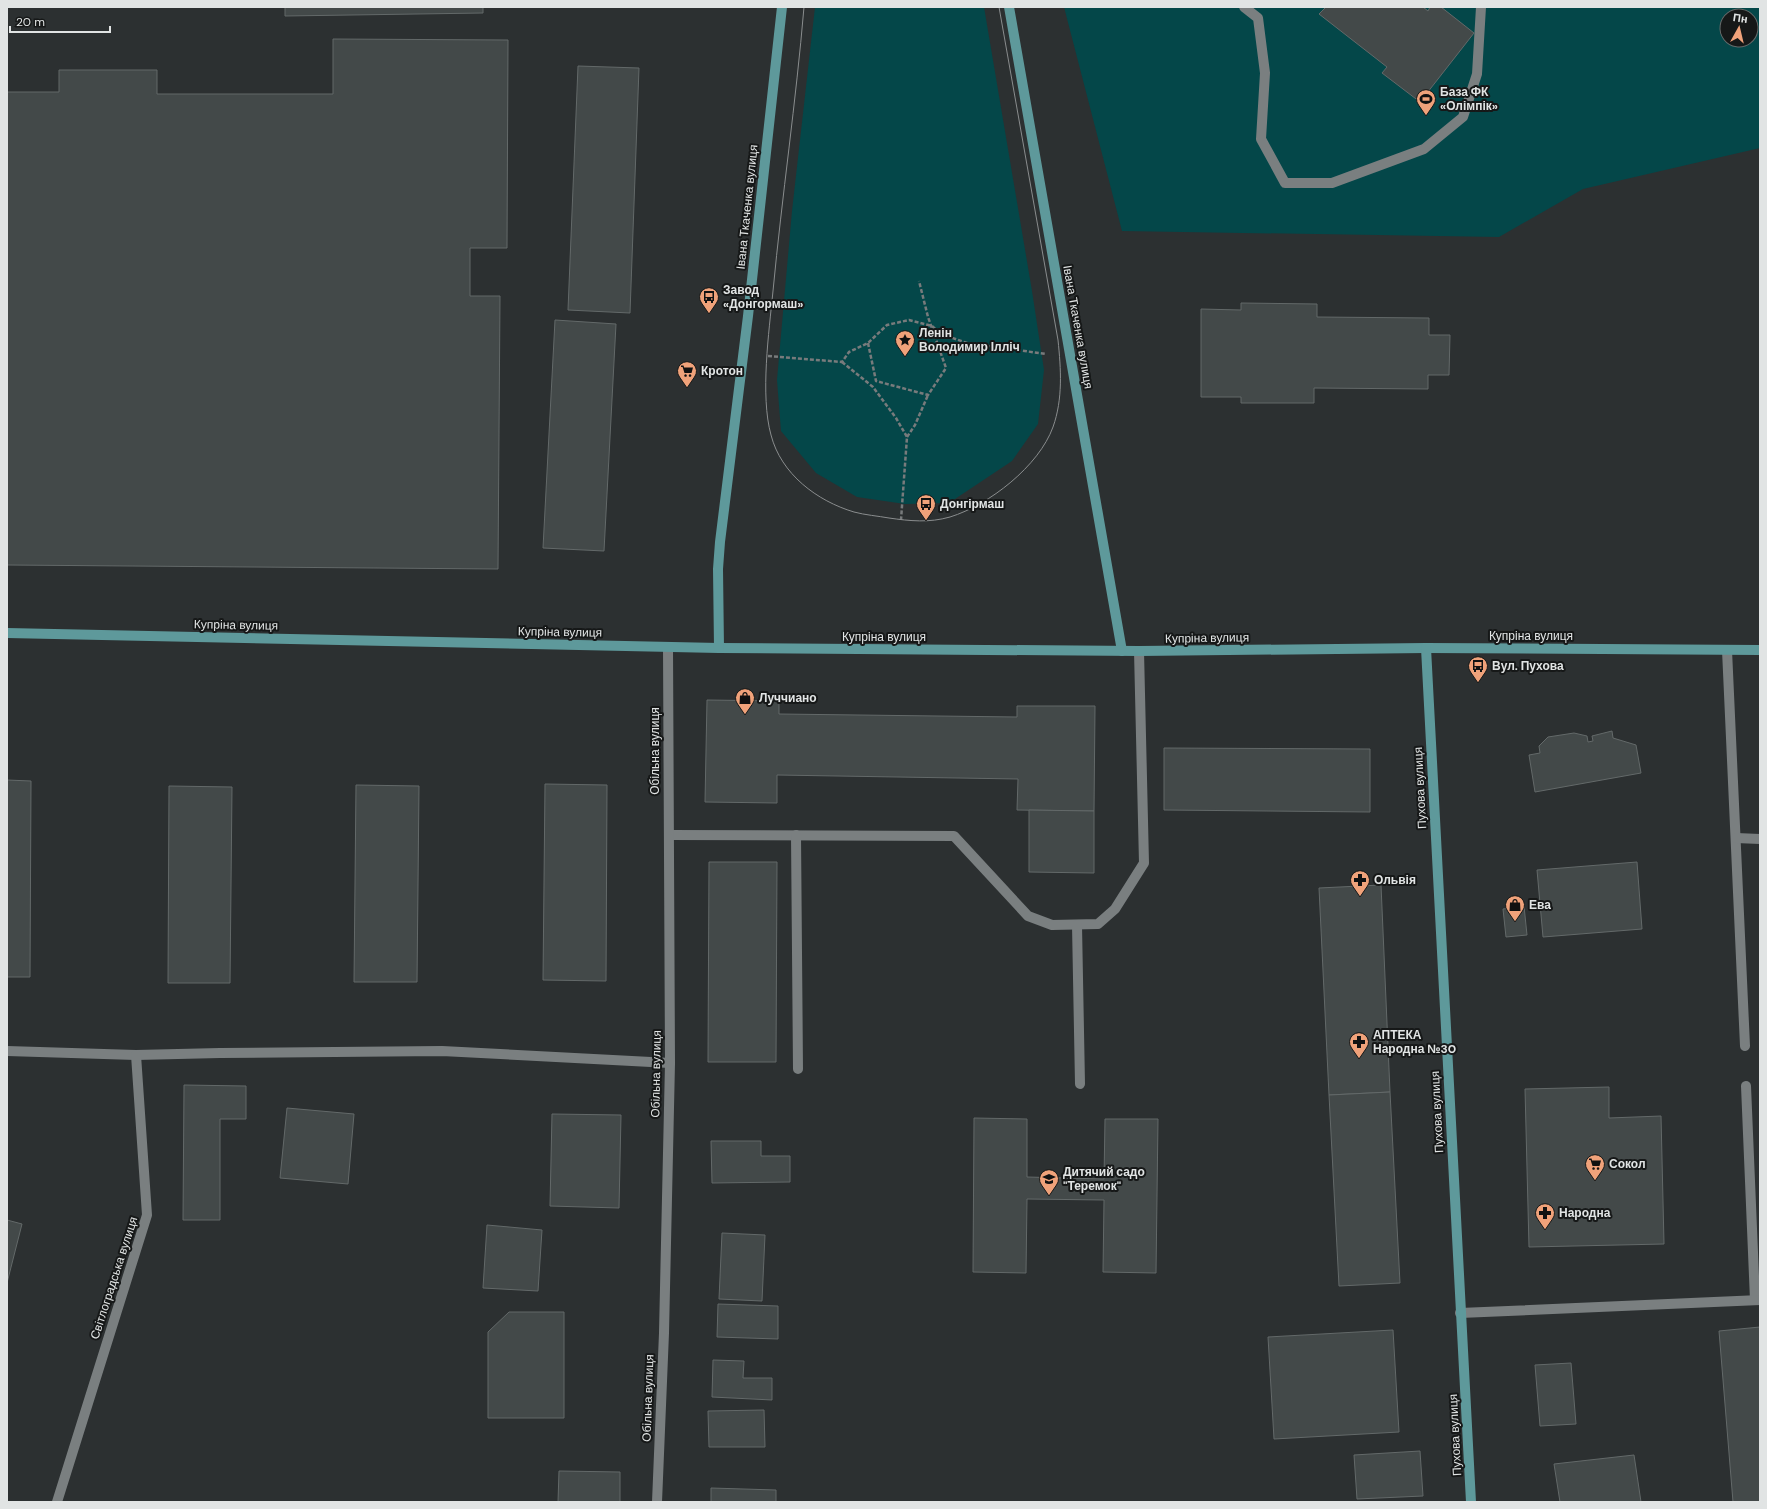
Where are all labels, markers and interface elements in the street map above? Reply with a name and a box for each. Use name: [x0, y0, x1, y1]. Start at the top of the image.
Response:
scale bar: [10, 8, 110, 34]
north arrow: [1719, 8, 1759, 48]
text: Пн: [1732, 10, 1749, 26]
text: 20 m: [16, 14, 45, 30]
place label: База ФК «Олімпік»: [1440, 84, 1498, 114]
sports icon: База ФК «Олімпік»: [1415, 88, 1437, 116]
street label: Івана Ткаченка вулиця: [732, 144, 762, 270]
street label: Івана Ткаченка вулиця: [1059, 264, 1097, 390]
place label: Завод «Донгормаш»: [723, 282, 803, 312]
bus stop icon: Завод «Донгормаш»: [698, 286, 720, 314]
place label: Ленін Володимир Ілліч: [919, 325, 1020, 355]
place icon: Ленін Володимир Ілліч: [894, 329, 916, 357]
supermarket icon: Кротон: [676, 360, 698, 388]
place label: Кротон: [701, 363, 743, 379]
bus stop icon: Донгірмаш: [915, 493, 937, 521]
place label: Донгірмаш: [940, 496, 1004, 512]
street label: Купріна вулиця: [194, 616, 278, 634]
street label: Купріна вулиця: [518, 623, 602, 641]
street label: Купріна вулиця: [1489, 628, 1573, 644]
street label: Купріна вулиця: [842, 629, 926, 645]
street label: Купріна вулиця: [1165, 629, 1249, 647]
bus stop icon: Вул. Пухова: [1467, 655, 1489, 683]
place label: Вул. Пухова: [1492, 658, 1564, 674]
shop icon: Луччиано: [734, 687, 756, 715]
place label: Луччиано: [759, 690, 817, 706]
street label: Обільна вулиця: [647, 707, 663, 795]
street label: Пухова вулиця: [1410, 747, 1430, 829]
pharmacy icon: Ольвія: [1349, 869, 1371, 897]
place label: Ольвія: [1374, 872, 1416, 888]
shop icon: Ева: [1504, 894, 1526, 922]
place label: Ева: [1529, 897, 1551, 913]
place label: АПТЕКА Народна №30: [1373, 1027, 1456, 1057]
street label: Обільна вулиця: [647, 1030, 665, 1118]
pharmacy icon: АПТЕКА Народна №30: [1348, 1031, 1370, 1059]
street label: Пухова вулиця: [1427, 1071, 1447, 1153]
supermarket icon: Сокол: [1584, 1153, 1606, 1181]
place label: Сокол: [1609, 1156, 1646, 1172]
place label: Дитячий садо "Теремок": [1063, 1164, 1145, 1194]
school or university icon: Дитячий садо "Теремок": [1038, 1168, 1060, 1196]
pharmacy icon: Народна: [1534, 1202, 1556, 1230]
place label: Народна: [1559, 1205, 1611, 1221]
street label: Світлоградська вулиця: [87, 1215, 141, 1341]
street label: Обільна вулиця: [638, 1354, 658, 1442]
street label: Пухова вулиця: [1445, 1394, 1465, 1476]

